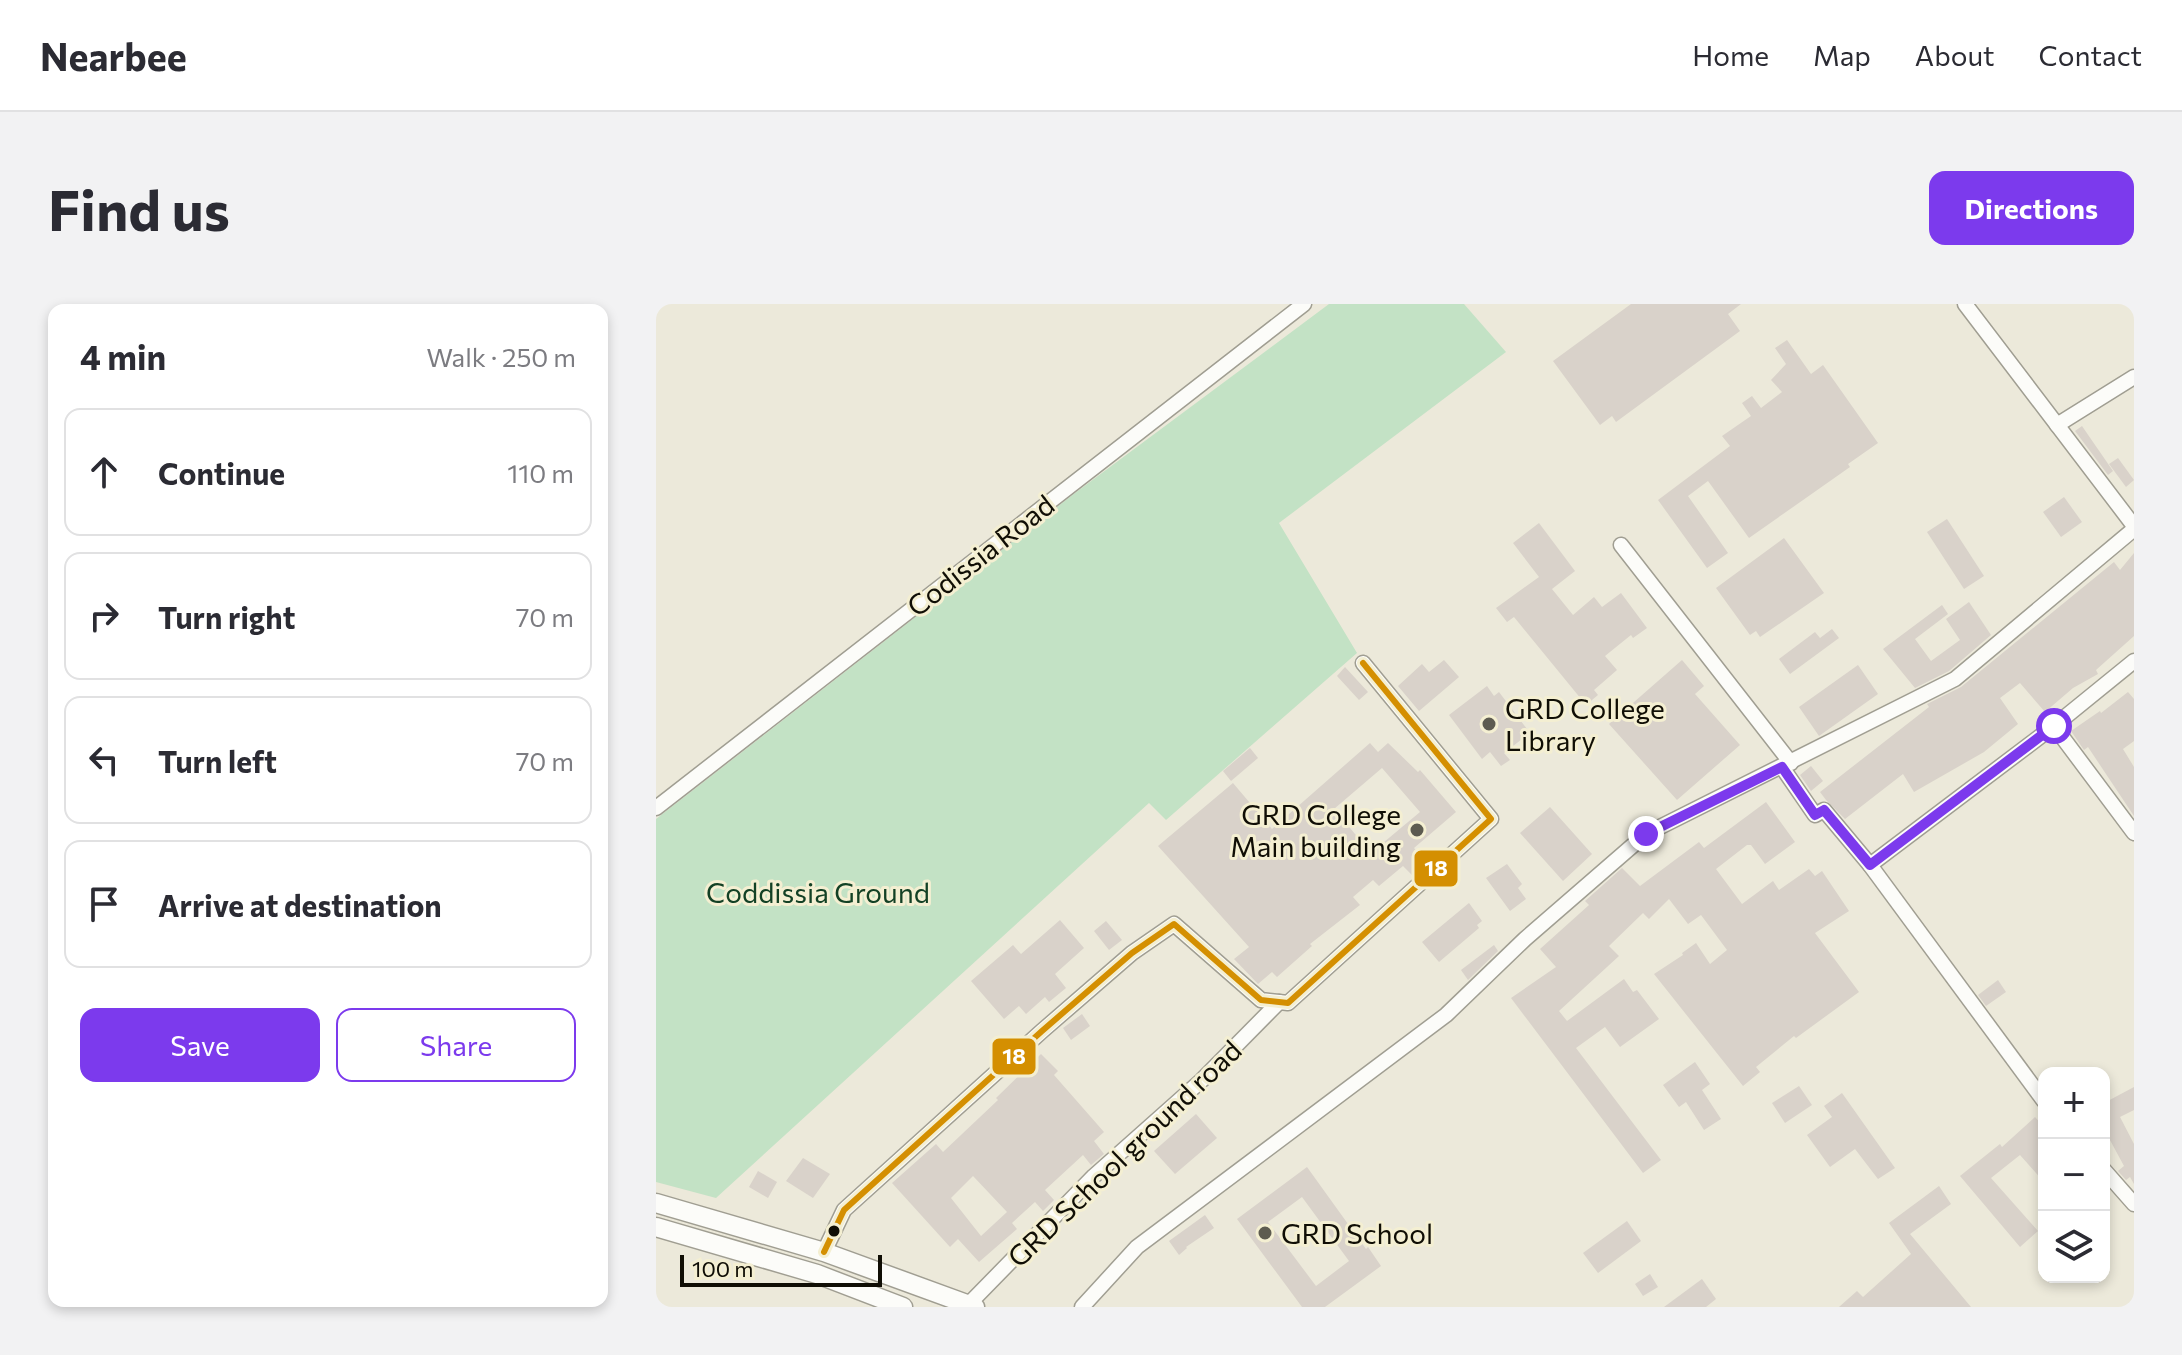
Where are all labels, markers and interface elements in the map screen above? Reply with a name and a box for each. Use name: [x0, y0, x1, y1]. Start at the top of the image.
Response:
text: Nearbee: [40, 32, 187, 79]
text: Home: [1692, 38, 1769, 72]
text: Map: [1813, 38, 1871, 72]
text: About: [1915, 38, 1995, 72]
text: Contact: [2039, 38, 2142, 72]
button: Directions: [1929, 171, 2134, 245]
text: Find us: [48, 174, 230, 243]
text: 4 min: [80, 335, 166, 377]
text: Walk · 250 m: [426, 341, 576, 372]
icon: ahead: [82, 450, 126, 494]
text: Continue: [158, 454, 285, 491]
text: 110 m: [507, 457, 574, 488]
street label: Codissia Road: [900, 487, 1060, 623]
icon: right: [82, 594, 126, 638]
text: Turn right: [158, 598, 295, 635]
text: 70 m: [516, 601, 574, 632]
place label: GRD College Library: [1505, 691, 1665, 757]
route start: [2036, 708, 2072, 744]
marker: GRD College Library: [1480, 715, 1498, 733]
icon: left: [82, 738, 126, 782]
text: Turn left: [158, 742, 277, 779]
text: 70 m: [516, 745, 574, 776]
place label: GRD College Main building: [1230, 797, 1401, 863]
route end: [1628, 816, 1664, 852]
marker: GRD College Main building: [1408, 821, 1426, 839]
line badge: 18: [1413, 849, 1459, 888]
text: 18: [1424, 854, 1448, 881]
park label: Coddissia Ground: [706, 875, 930, 909]
icon: arrive: [82, 882, 126, 926]
text: Arrive at destination: [158, 886, 442, 923]
button: Save: [80, 1008, 320, 1082]
button: Share: [336, 1008, 576, 1082]
street label: GRD School ground road: [1000, 1033, 1248, 1273]
line badge: 18: [991, 1037, 1037, 1076]
text: 18: [1002, 1042, 1026, 1069]
map controls: [2038, 1067, 2110, 1283]
button: +: [2038, 1067, 2110, 1139]
button: −: [2038, 1139, 2110, 1211]
button: layers: [2038, 1211, 2110, 1283]
place label: GRD School: [1281, 1216, 1433, 1250]
unlabelled marker: [826, 1223, 842, 1239]
marker: GRD School: [1256, 1224, 1274, 1242]
scale bar: [680, 1251, 882, 1287]
text: 100 m: [692, 1255, 754, 1282]

